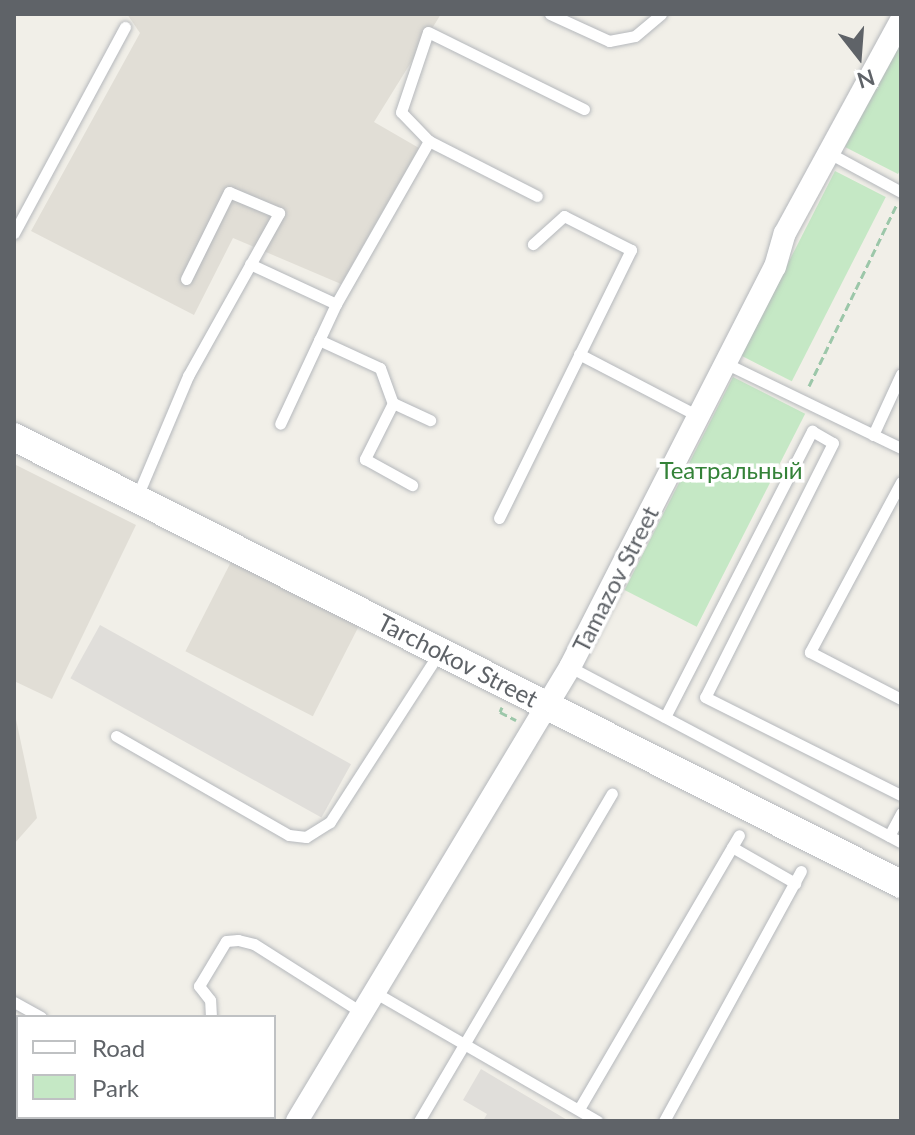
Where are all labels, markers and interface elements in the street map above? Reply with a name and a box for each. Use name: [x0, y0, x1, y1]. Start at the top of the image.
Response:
north arrow: [819, 16, 899, 96]
text: N: [854, 64, 878, 95]
park label: Театральный: [659, 456, 803, 484]
street label: Tamazov Street: [566, 501, 664, 657]
street label: Tarchokov Street: [373, 607, 543, 713]
legend: [16, 1015, 276, 1119]
text: Road: [92, 1033, 145, 1062]
text: Park: [92, 1073, 139, 1102]

